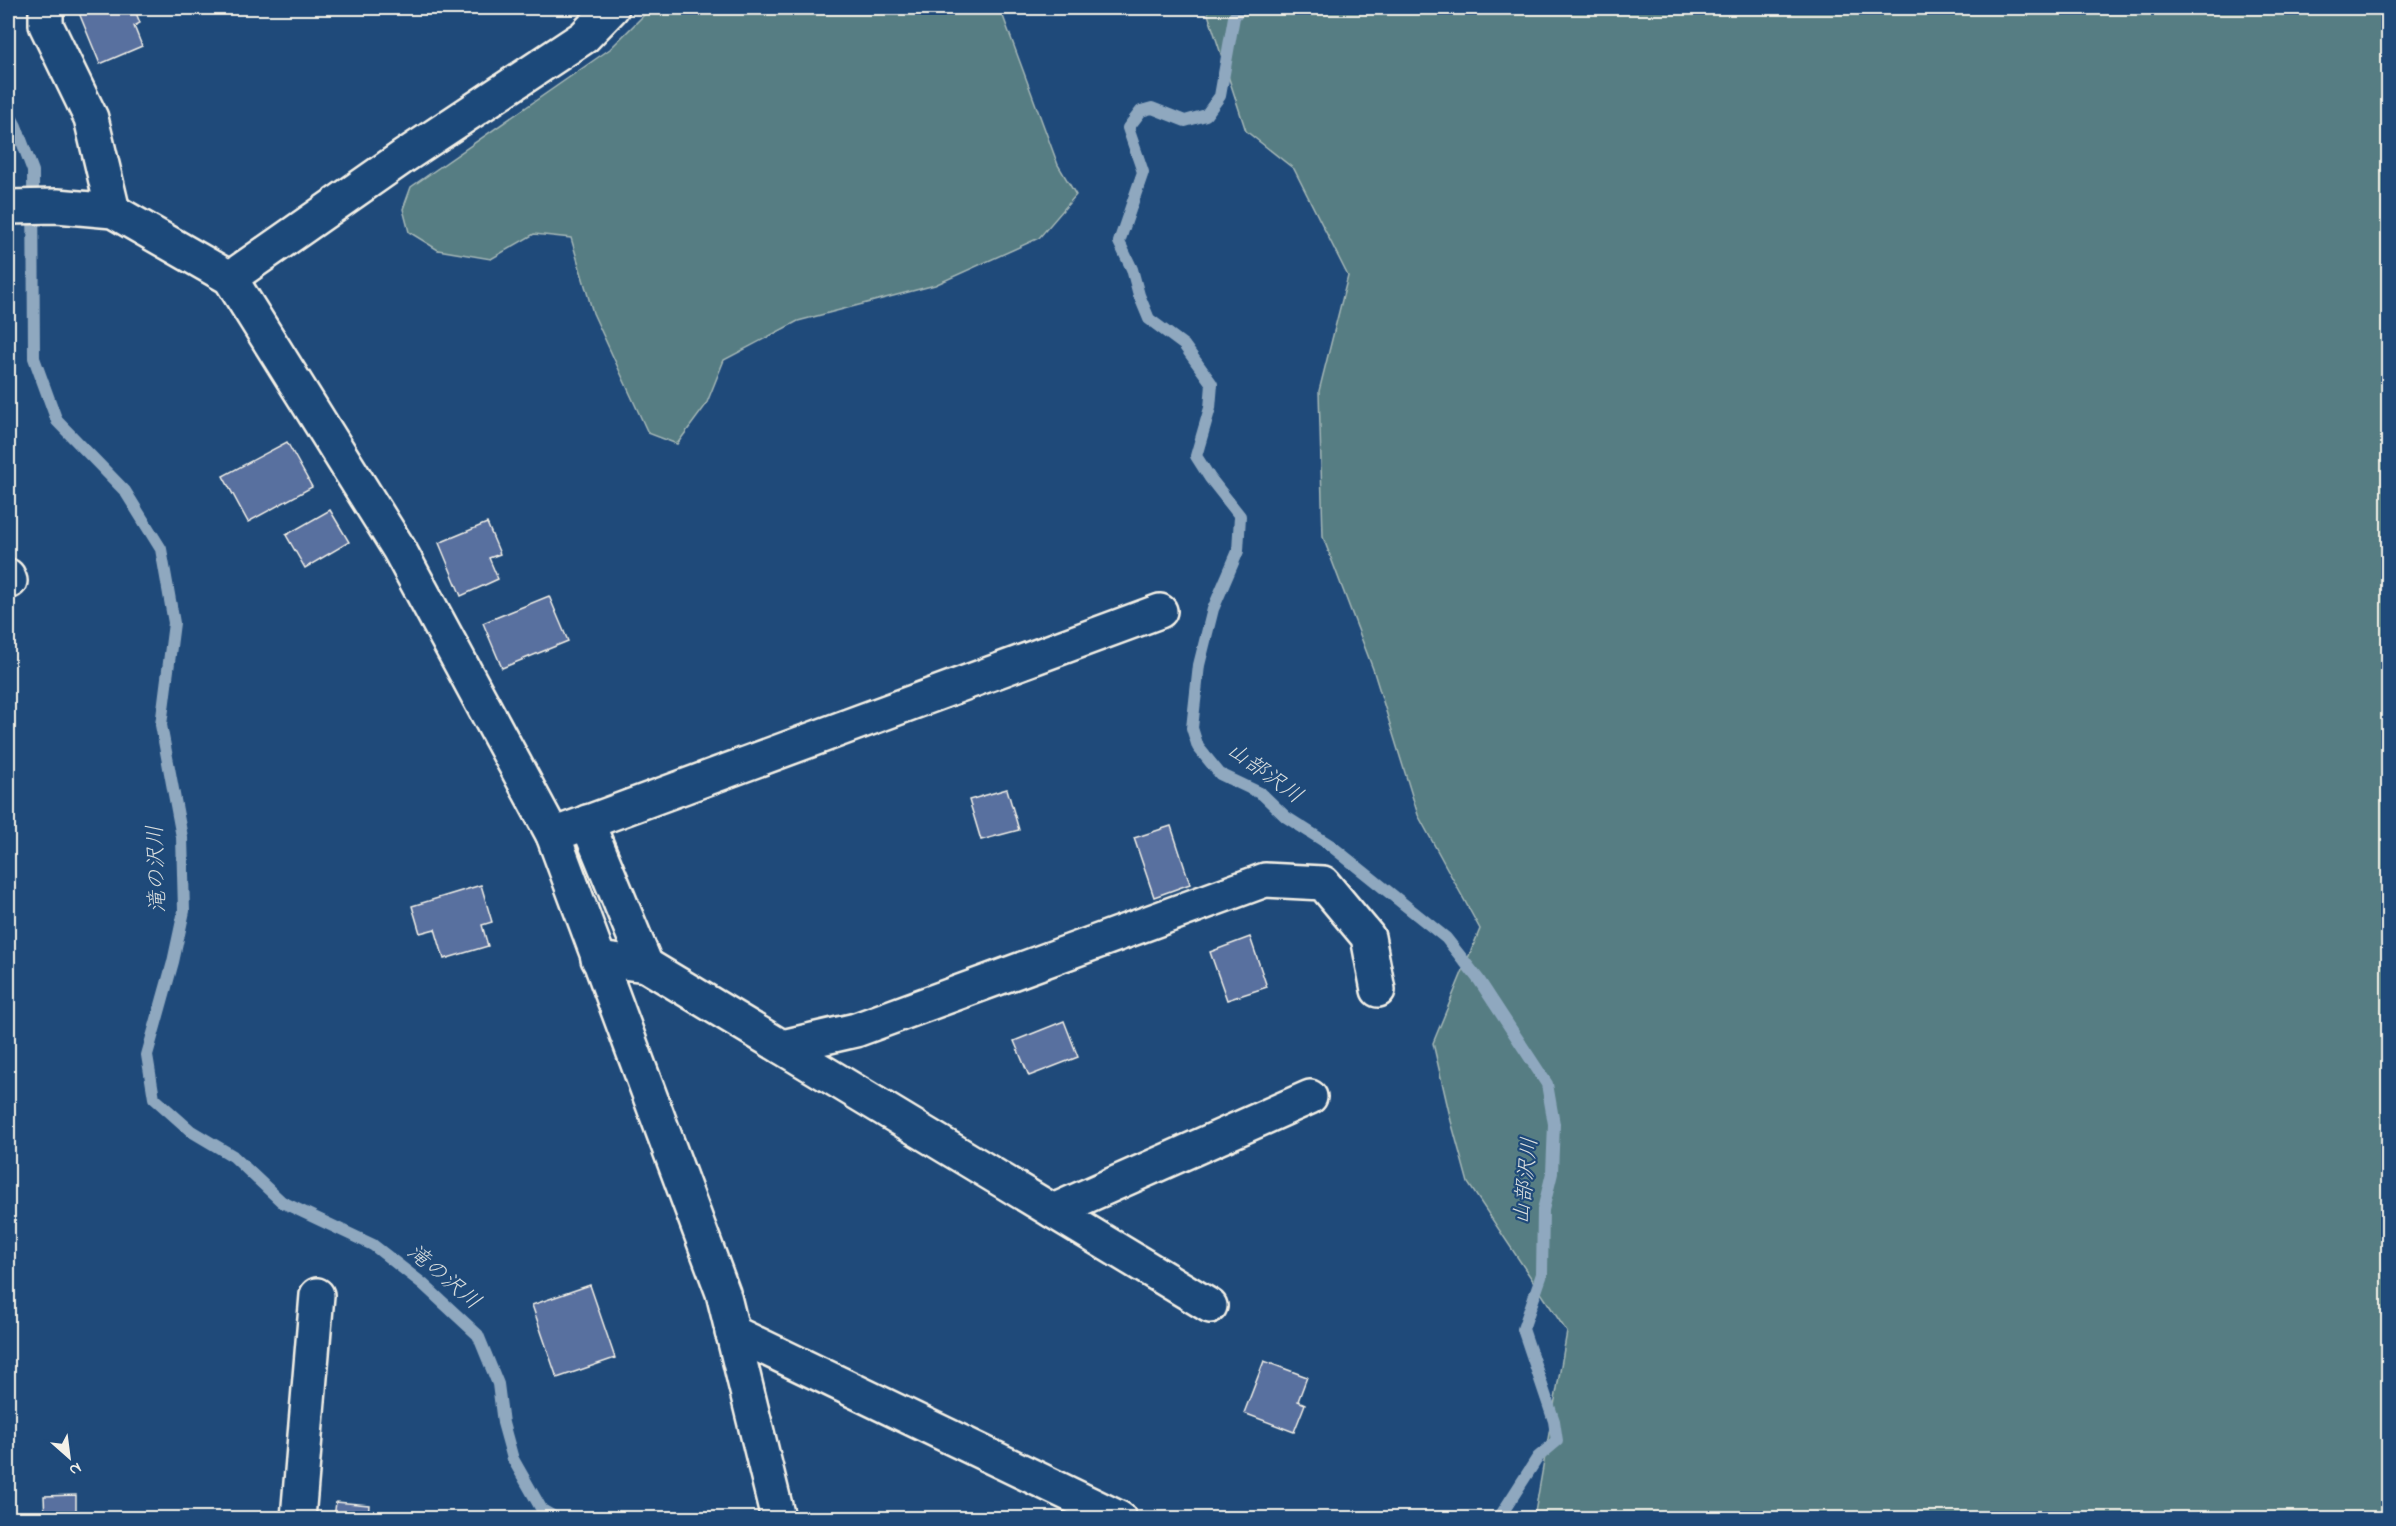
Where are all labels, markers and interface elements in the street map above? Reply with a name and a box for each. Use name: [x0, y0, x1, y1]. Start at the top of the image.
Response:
water label: 山部沢川: [1219, 735, 1309, 813]
water label: 滝の沢川: [140, 824, 176, 914]
water label: 山部沢川: [1506, 1136, 1548, 1226]
water label: 滝の沢川: [399, 1237, 487, 1319]
north arrow: [39, 1427, 99, 1487]
text: N: [65, 1455, 86, 1482]

